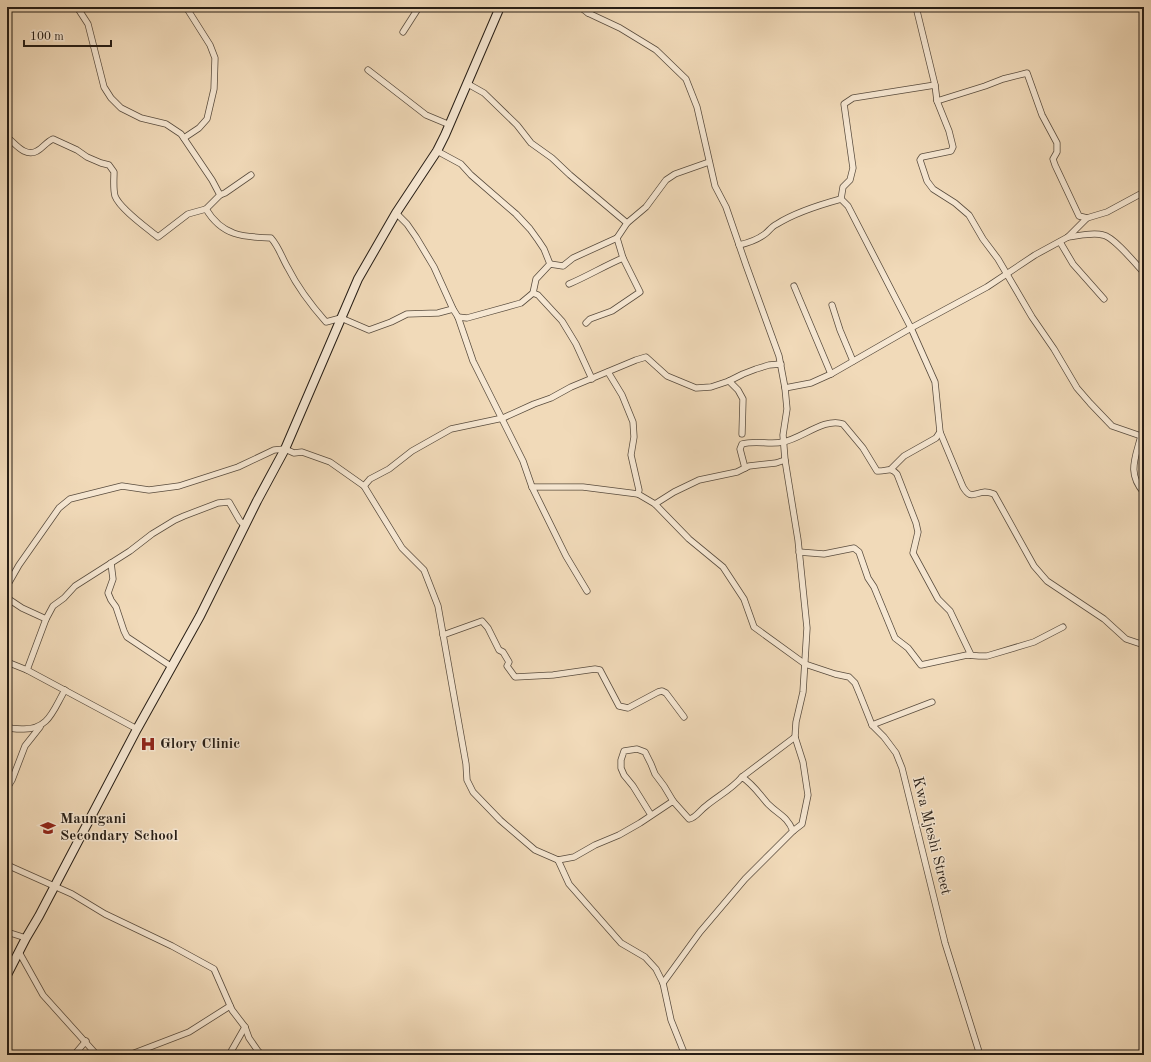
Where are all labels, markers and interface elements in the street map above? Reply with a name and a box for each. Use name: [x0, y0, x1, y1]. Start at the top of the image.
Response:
scale bar: [24, 22, 111, 48]
text: 100 m: [30, 31, 64, 43]
hospital icon: Glory Clinic: [139, 735, 157, 753]
place label: Glory Clinic: [160, 737, 240, 752]
street label: Kwa Mjeshi Street: [909, 775, 953, 897]
place label: Maungani Secondary School: [60, 812, 178, 844]
school or university icon: Maungani Secondary School: [39, 819, 57, 837]

